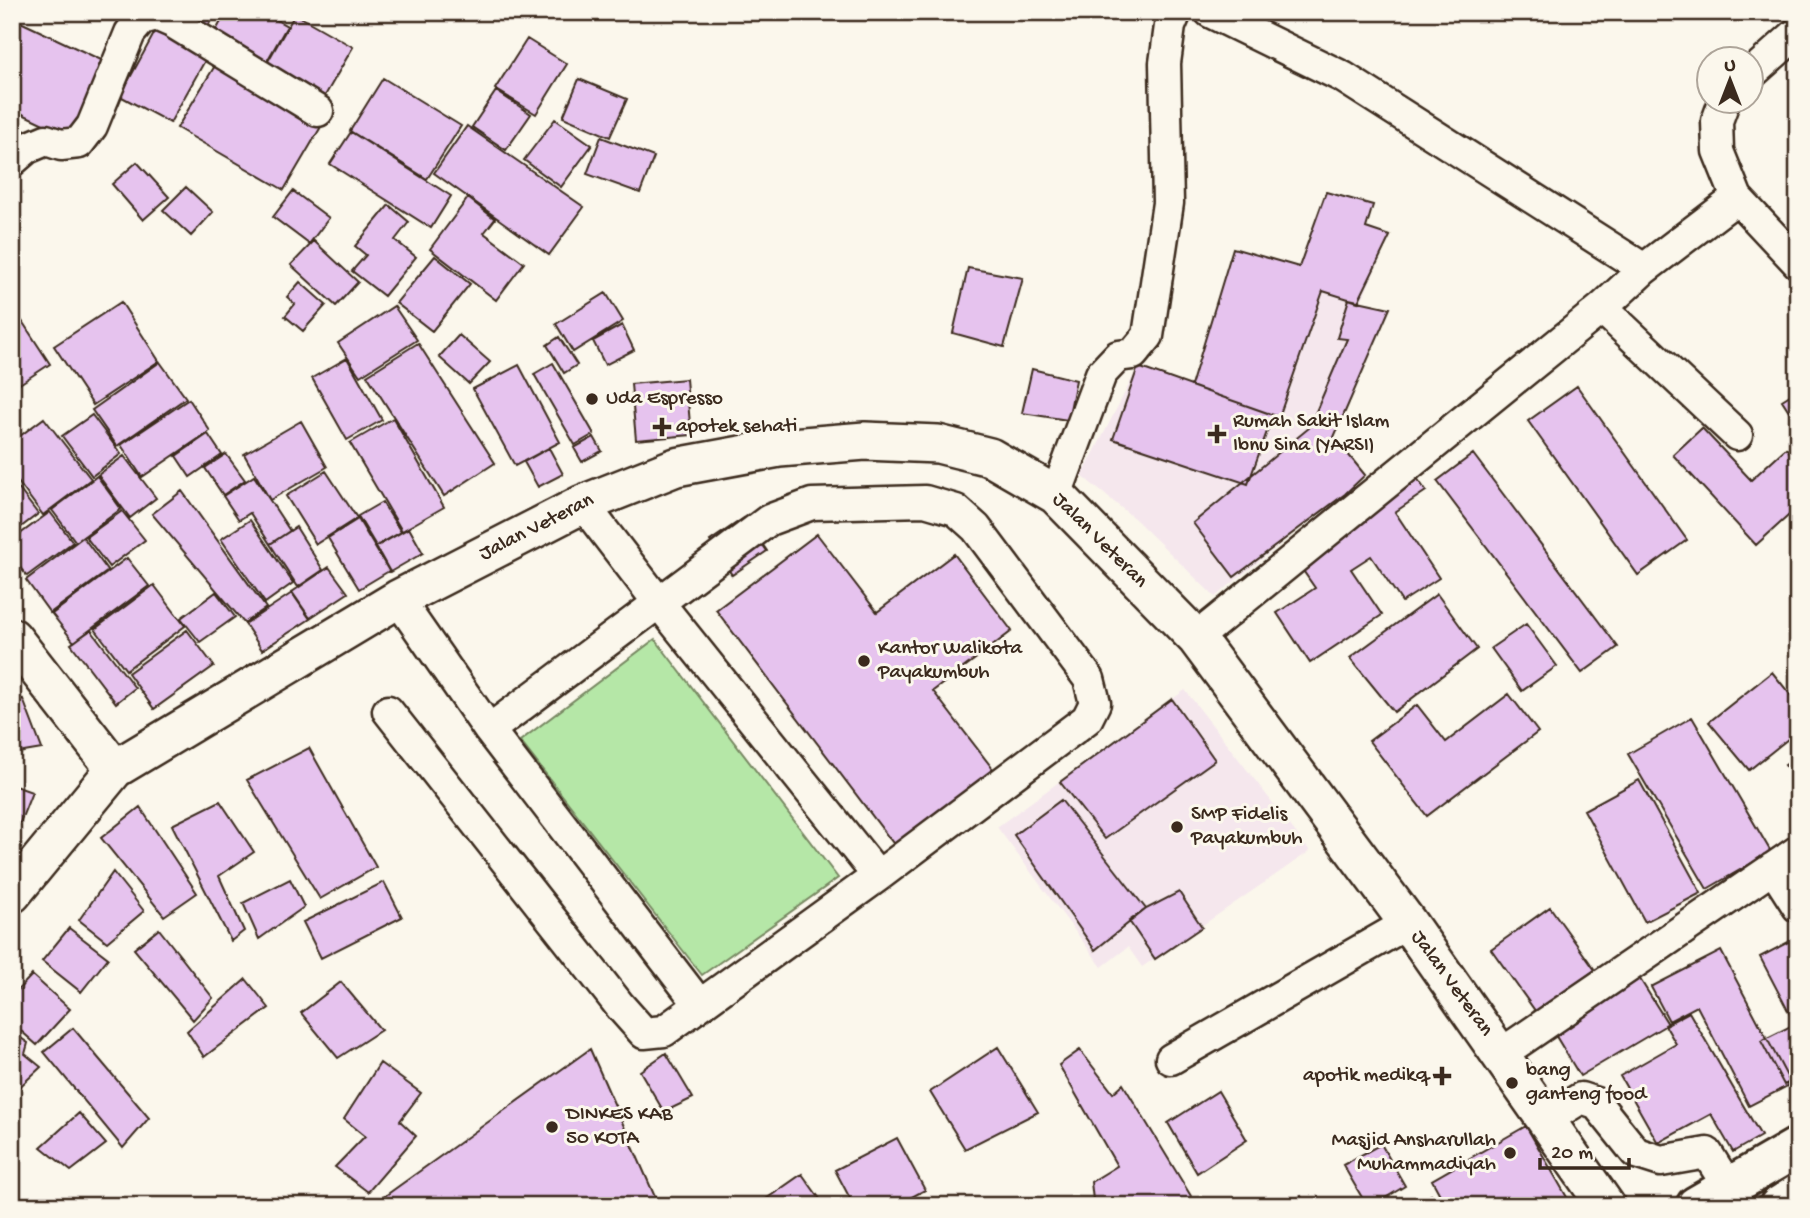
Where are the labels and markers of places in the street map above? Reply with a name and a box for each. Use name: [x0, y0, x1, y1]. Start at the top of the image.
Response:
place label: Uda Espresso: [606, 387, 723, 412]
marker: Uda Espresso: [584, 391, 600, 407]
place label: Rumah Sakit Islam Ibnu Sina (YARSI): [1233, 410, 1390, 459]
place label: apotek sehati: [676, 415, 797, 440]
marker: apotek sehati: [654, 419, 670, 435]
marker: Rumah Sakit Islam Ibnu Sina (YARSI): [1207, 424, 1227, 444]
place label: Kantor Walikota Payakumbuh: [877, 637, 1024, 686]
marker: Kantor Walikota Payakumbuh: [856, 653, 872, 669]
place label: SMP Fidelis Payakumbuh: [1190, 803, 1303, 852]
marker: SMP Fidelis Payakumbuh: [1169, 819, 1185, 835]
place label: bang ganteng food: [1526, 1059, 1648, 1108]
place label: apotik medikq: [1303, 1064, 1431, 1089]
marker: apotik medikq: [1434, 1068, 1450, 1084]
marker: bang ganteng food: [1504, 1075, 1520, 1091]
place label: DINKES KAB 50 KOTA: [564, 1103, 674, 1152]
marker: DINKES KAB 50 KOTA: [544, 1119, 560, 1135]
place label: Masjid Ansharullah Muhammadiyah: [1332, 1129, 1496, 1178]
marker: Masjid Ansharullah Muhammadiyah: [1502, 1145, 1518, 1161]

